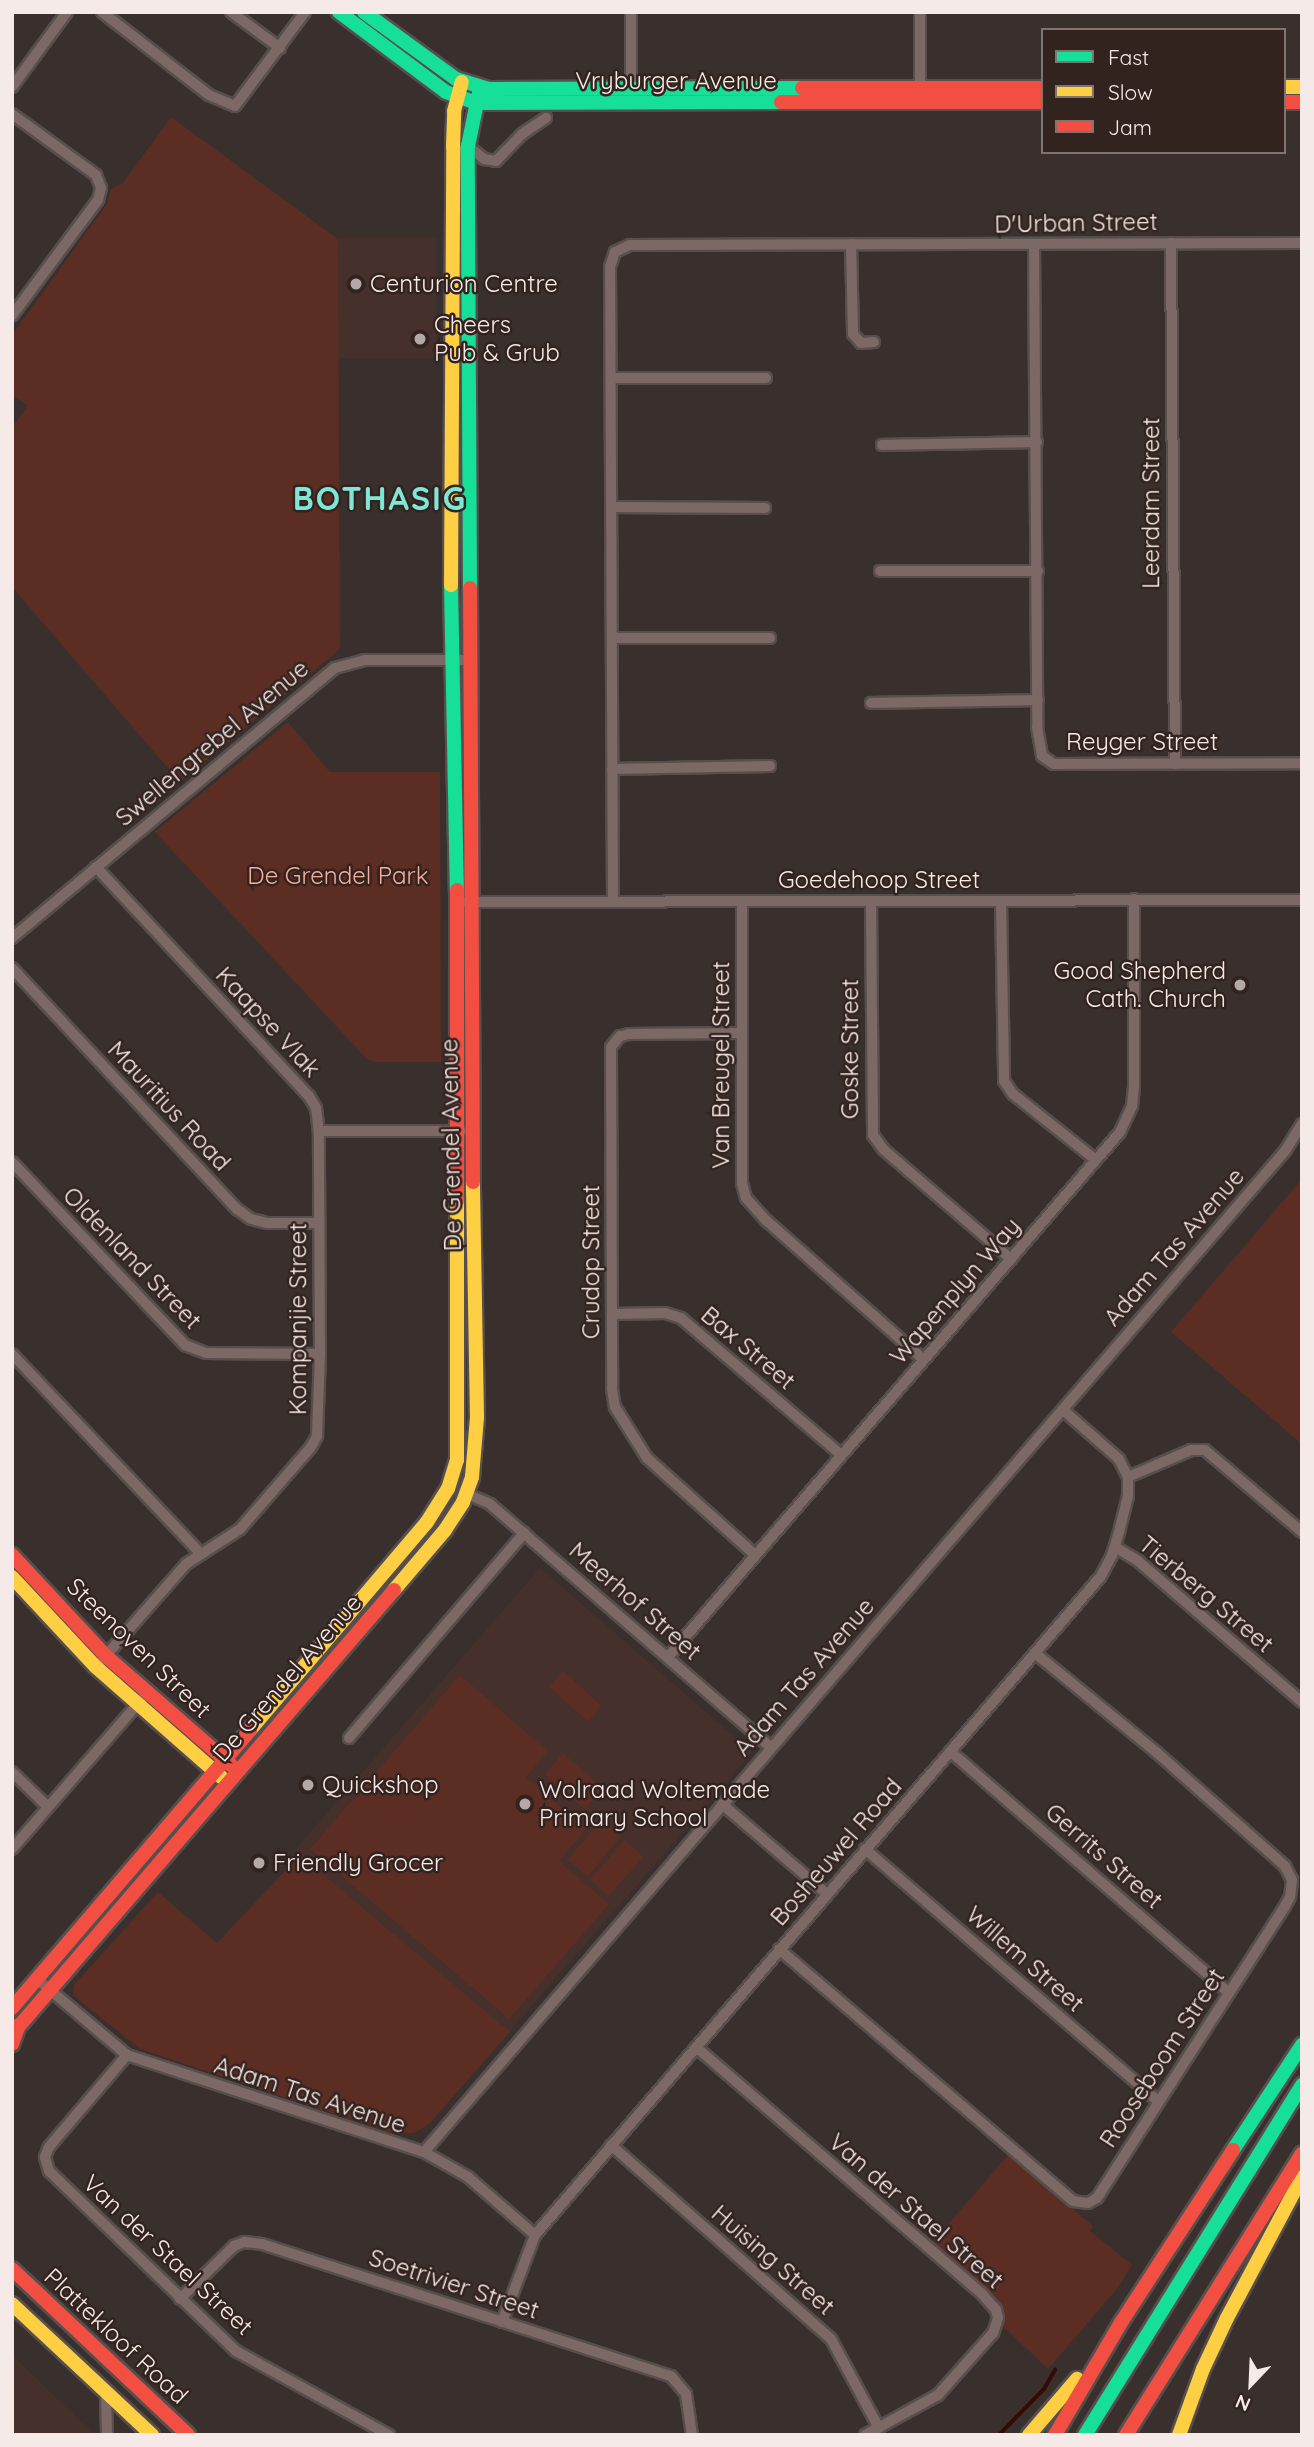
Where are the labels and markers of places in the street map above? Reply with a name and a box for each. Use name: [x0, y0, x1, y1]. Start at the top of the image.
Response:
place label: Centurion Centre: [370, 270, 558, 298]
marker: Centurion Centre: [348, 276, 364, 292]
place label: Cheers Pub & Grub: [434, 311, 560, 367]
marker: Cheers Pub & Grub: [412, 331, 428, 347]
place label: Good Shepherd Cath. Church: [1054, 957, 1226, 1013]
marker: Good Shepherd Cath. Church: [1232, 977, 1248, 993]
place label: Quickshop: [322, 1771, 438, 1799]
place label: Wolraad Woltemade Primary School: [539, 1776, 770, 1832]
marker: Quickshop: [300, 1777, 316, 1793]
marker: Wolraad Woltemade Primary School: [517, 1796, 533, 1812]
place label: Friendly Grocer: [273, 1849, 443, 1877]
marker: Friendly Grocer: [251, 1855, 267, 1871]

